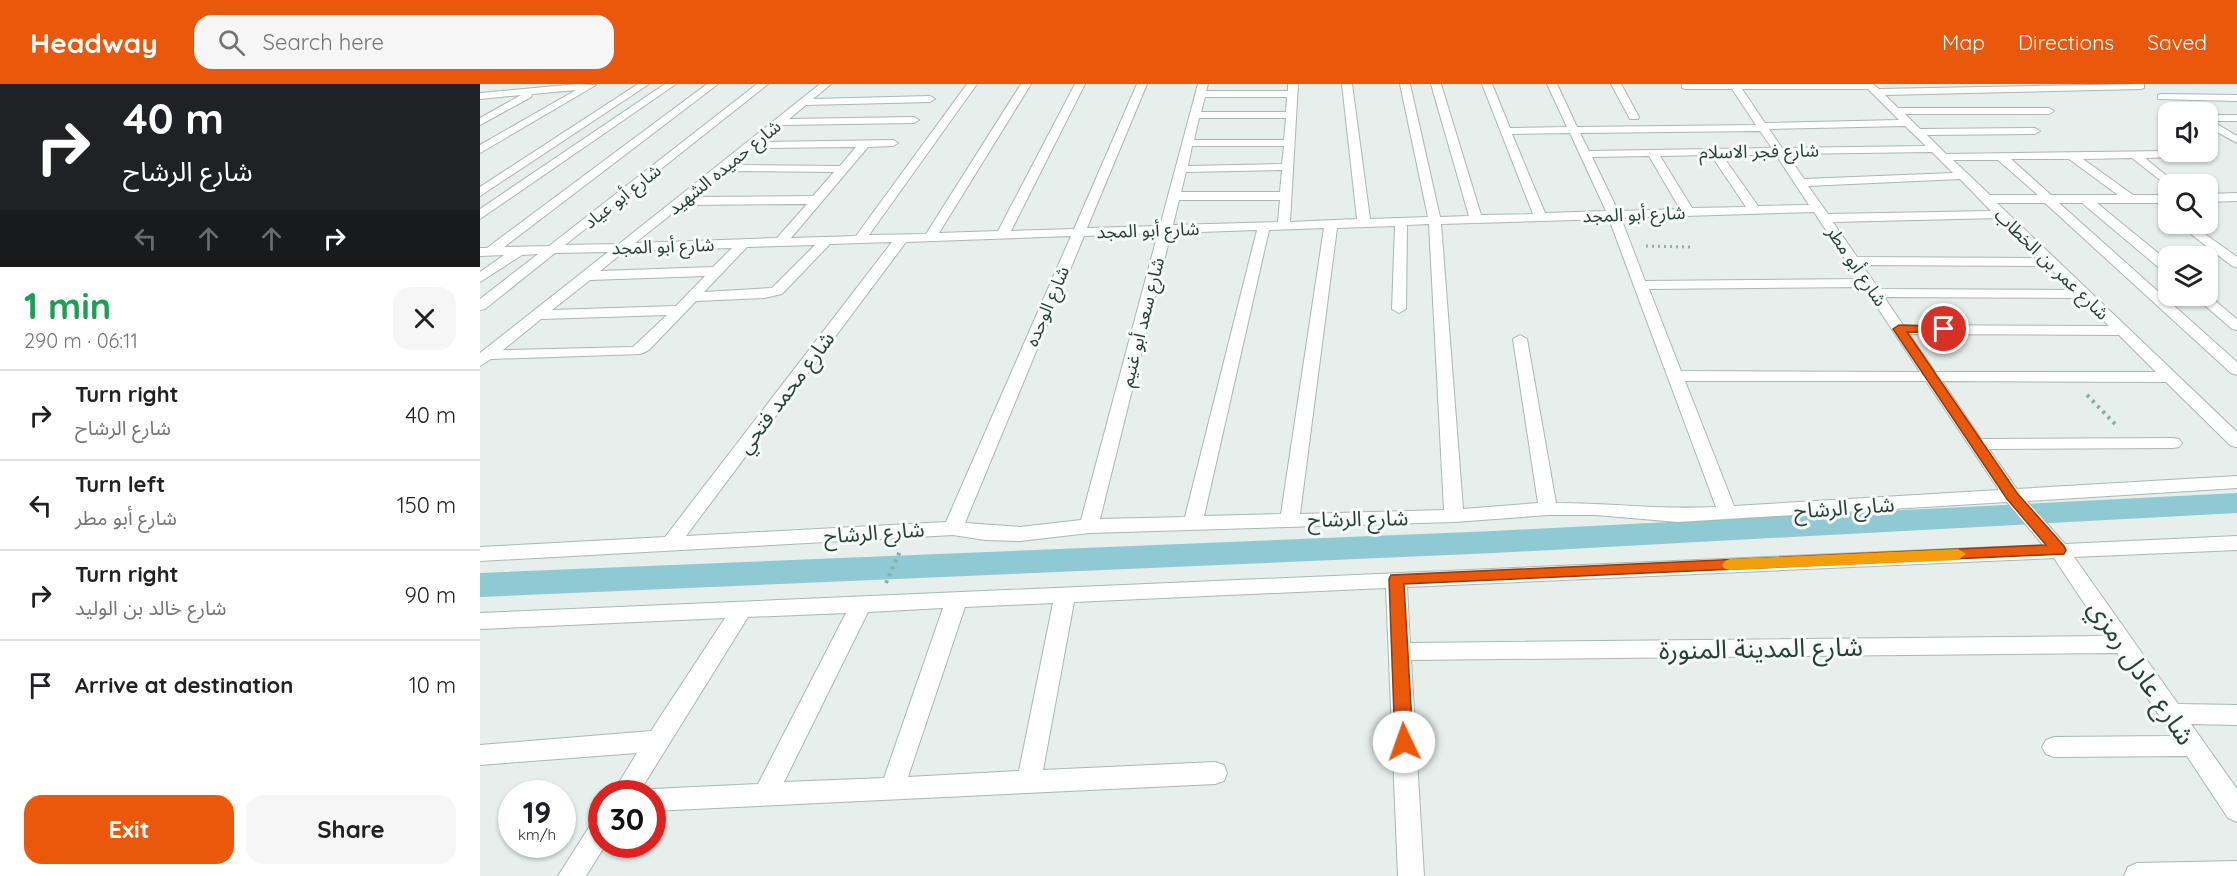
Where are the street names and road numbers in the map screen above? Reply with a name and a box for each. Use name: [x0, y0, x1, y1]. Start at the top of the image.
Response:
street label: شارع حميده الشهيد: [663, 114, 787, 222]
street label: شارع فجر الاسلام: [1699, 138, 1819, 167]
street label: شارع أبو عياد: [579, 159, 667, 236]
street label: شارع أبو المجد: [1582, 201, 1686, 230]
street label: شارع عمر بن الخطاب: [1988, 203, 2114, 327]
street label: شارع أبو المجد: [1096, 217, 1200, 246]
street label: شارع أبو مطر: [1819, 221, 1892, 312]
street label: شارع أبو المجد: [611, 233, 715, 262]
street label: شارع سعد أبو غنيم: [1115, 255, 1172, 390]
street label: شارع الوحده: [1020, 262, 1077, 351]
street label: شارع محمد فتحي: [731, 326, 842, 461]
street label: شارع الرشاح: [1793, 491, 1895, 526]
street label: شارع الرشاح: [1307, 504, 1409, 535]
street label: شارع الرشاح: [823, 516, 925, 551]
street label: شارع عادل رمزي: [2078, 593, 2203, 753]
street label: شارع المدينة المنورة: [1659, 630, 1863, 669]

